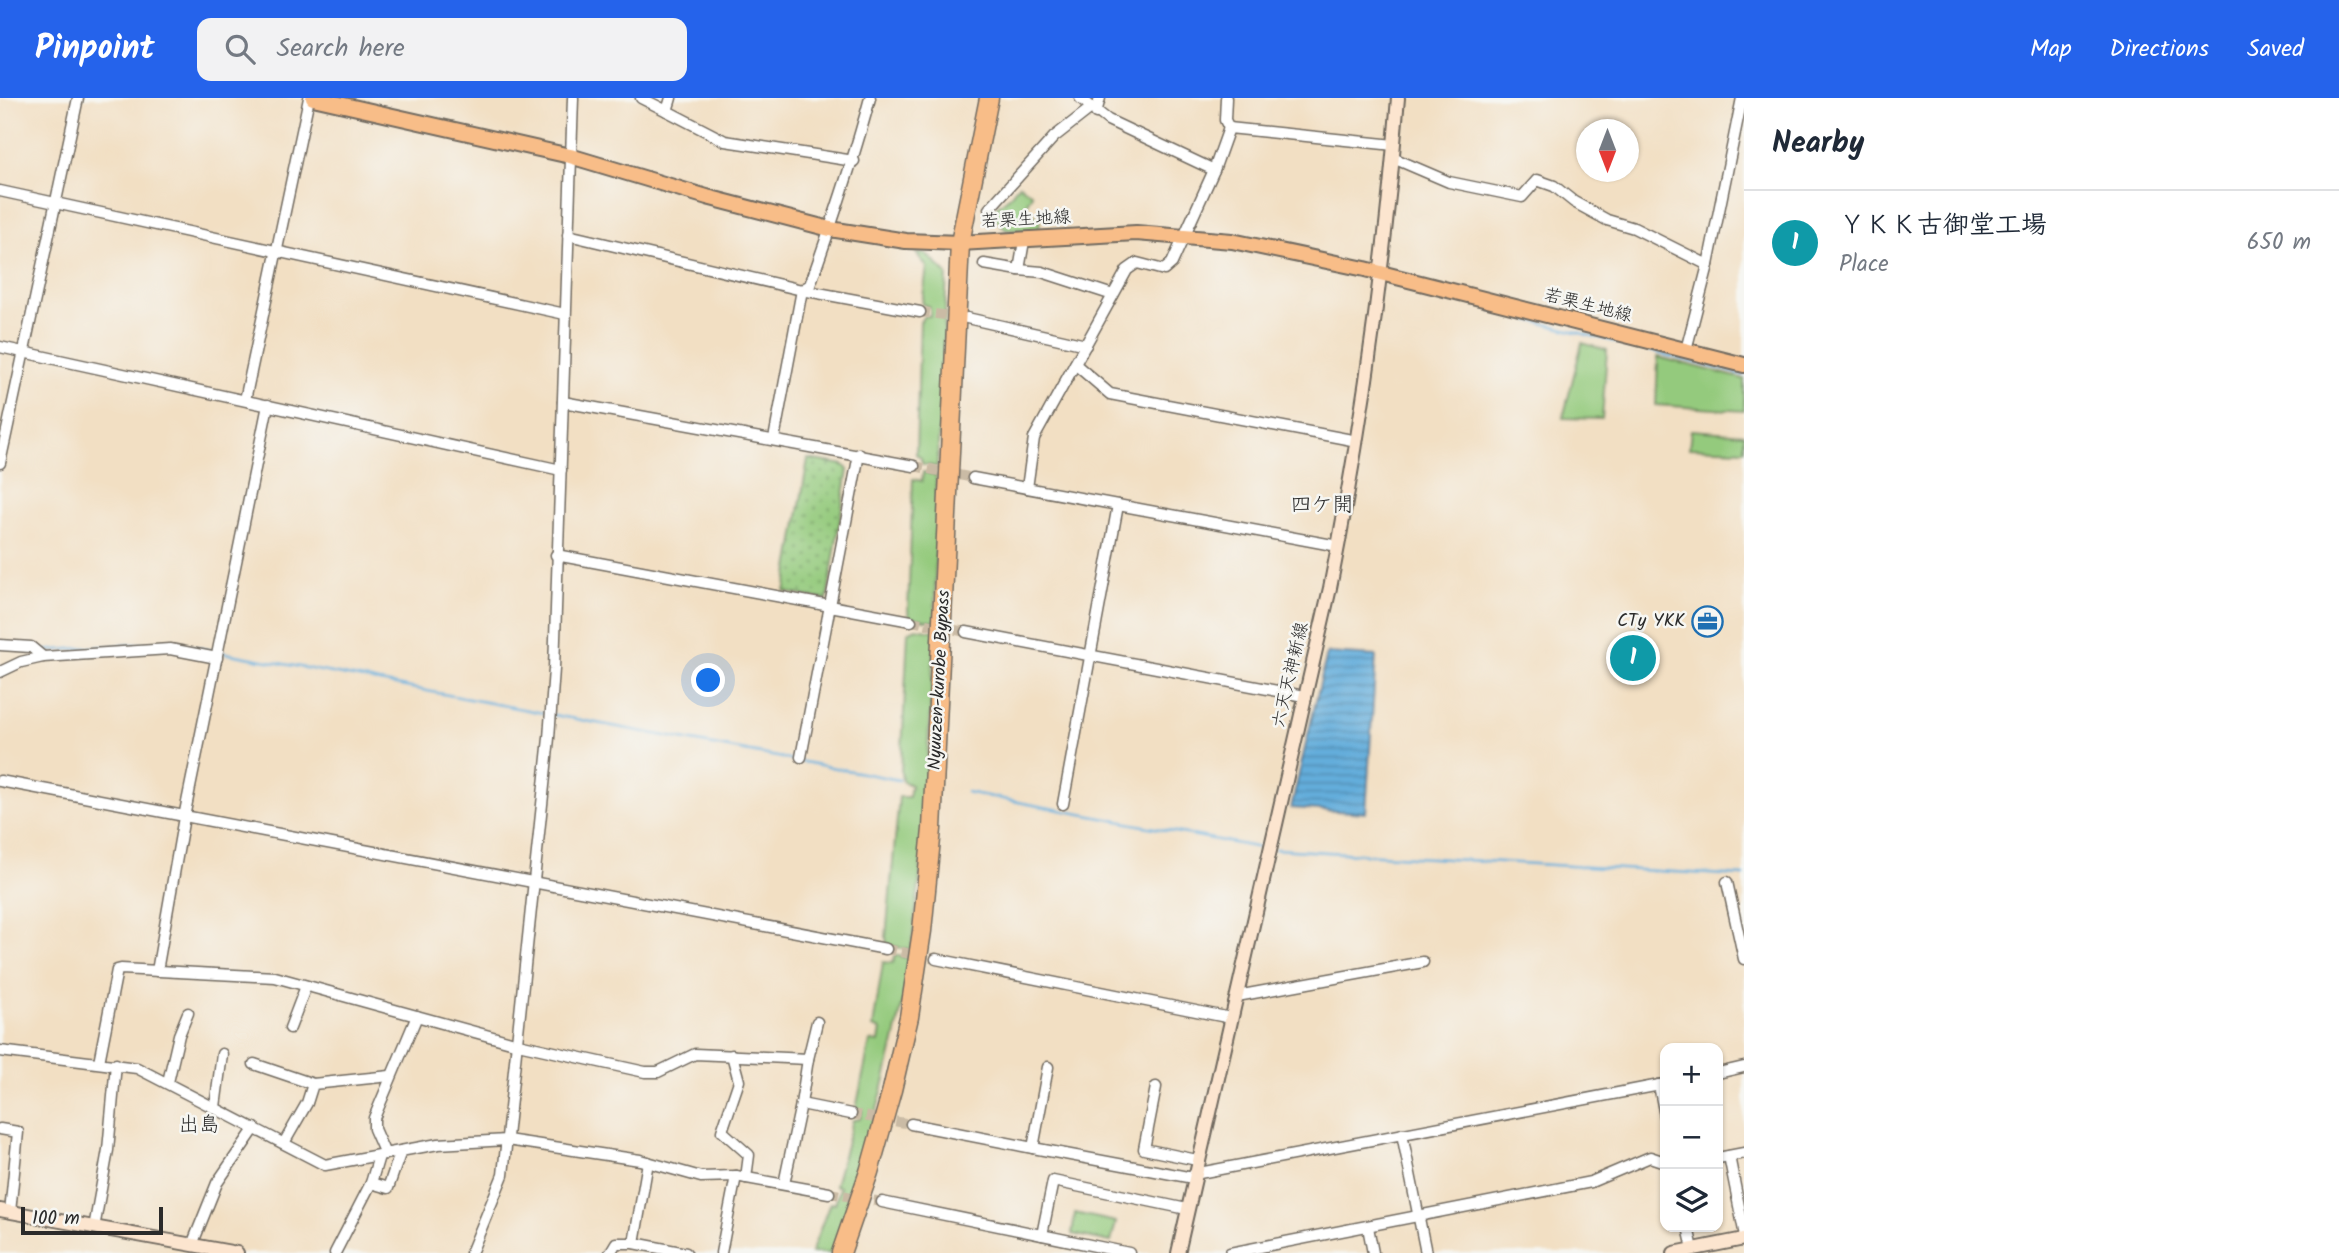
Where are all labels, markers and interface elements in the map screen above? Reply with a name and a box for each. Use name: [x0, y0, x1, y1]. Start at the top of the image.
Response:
search box: [197, 18, 687, 81]
text: Pinpoint: [35, 23, 155, 76]
text: Search here: [277, 28, 405, 70]
icon: search: [221, 30, 259, 68]
text: Map: [2030, 30, 2072, 69]
text: Directions: [2110, 30, 2209, 69]
text: Saved: [2247, 30, 2304, 69]
north arrow: [1576, 119, 1639, 182]
text: Nearby: [1772, 120, 1864, 168]
street label: 若栗生地線: [980, 203, 1072, 237]
text: ＹＫＫ古御堂工場: [1839, 205, 2047, 247]
text: 1: [1792, 225, 1798, 261]
text: 650 m: [2247, 225, 2311, 261]
text: Place: [1839, 247, 1889, 283]
street label: 若栗生地線: [1541, 281, 1635, 331]
district label: 四ケ開: [1291, 489, 1354, 522]
street label: Nyuuzen-kurobe Bypass: [921, 589, 959, 771]
office icon: CTy YKK: [1691, 604, 1725, 638]
place label: CTy YKK: [1617, 607, 1685, 636]
street label: 六天天神新線: [1265, 619, 1317, 731]
pin: 1: [1610, 632, 1656, 684]
your location: [691, 663, 725, 697]
map controls: [1660, 1043, 1723, 1232]
button: +: [1660, 1043, 1723, 1106]
button: −: [1660, 1106, 1723, 1169]
district label: 出島: [178, 1109, 220, 1142]
button: layers: [1660, 1169, 1723, 1232]
scale bar: [21, 1204, 163, 1236]
text: 100 m: [32, 1204, 80, 1234]

